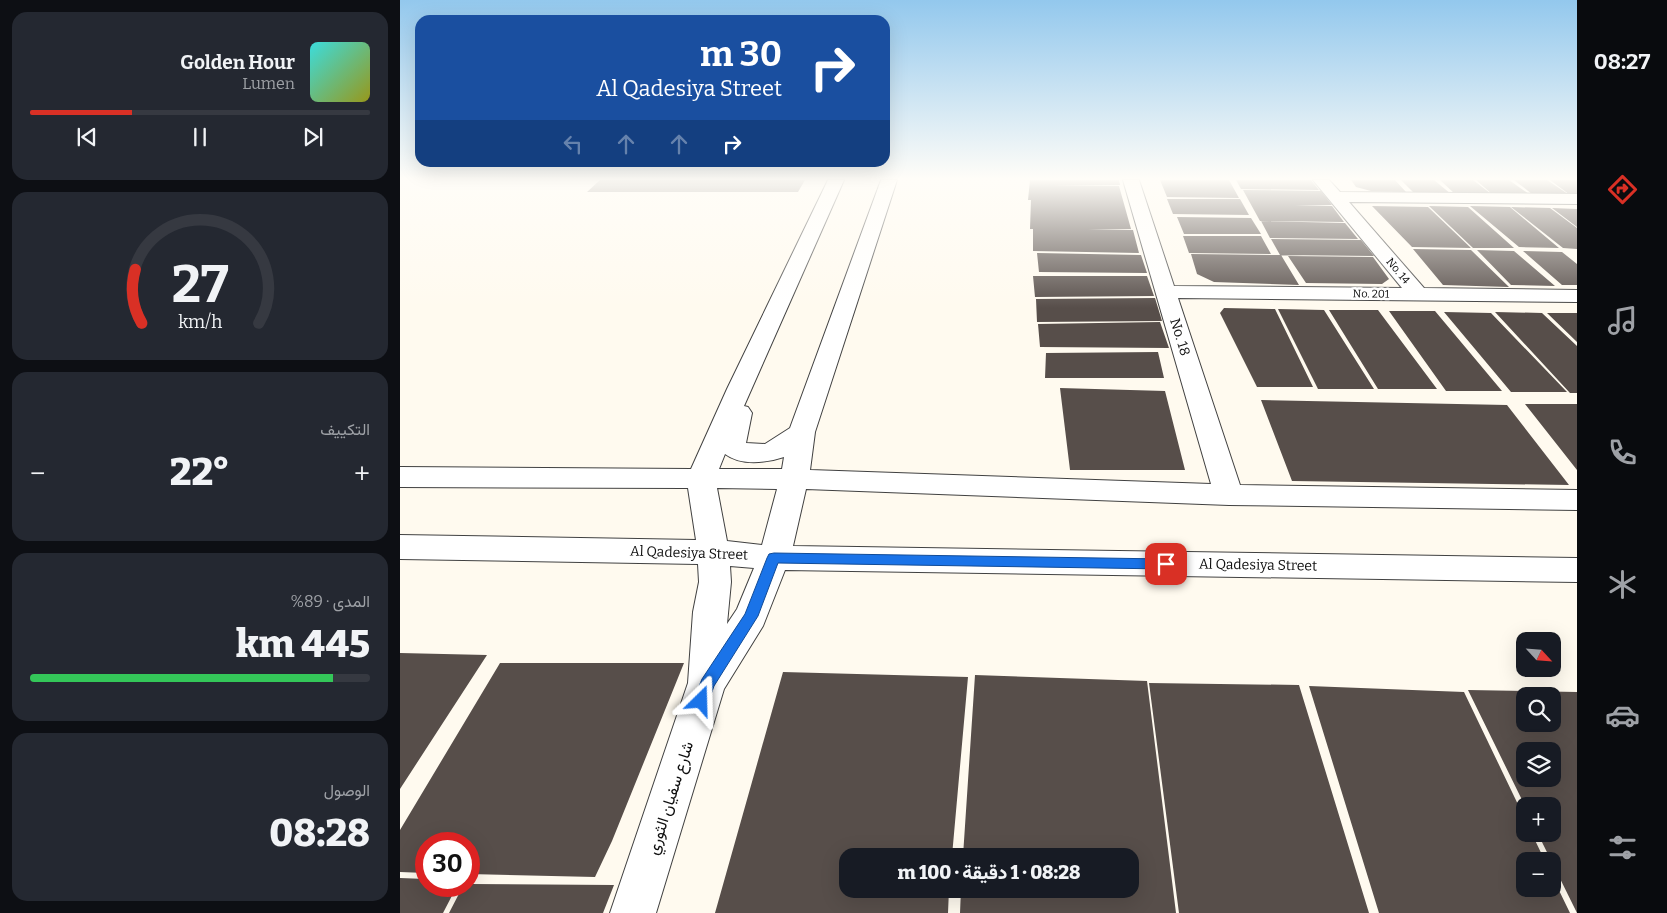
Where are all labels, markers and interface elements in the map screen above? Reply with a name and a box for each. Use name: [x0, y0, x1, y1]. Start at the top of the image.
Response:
text: 30 m: [700, 33, 782, 75]
icon: right: [800, 35, 865, 100]
text: 08:27: [1594, 48, 1650, 75]
text: Golden Hour: [180, 51, 295, 74]
text: Lumen: [242, 74, 295, 93]
text: Al Qadesiya Street: [596, 75, 782, 102]
icon: previous: [73, 123, 101, 151]
icon: pause: [186, 123, 214, 151]
icon: next: [299, 123, 327, 151]
icon: left: [559, 130, 587, 158]
icon: ahead: [612, 130, 640, 158]
icon: ahead: [665, 130, 693, 158]
icon: right: [718, 130, 746, 158]
icon: directions: [1605, 172, 1640, 207]
text: 27: [172, 253, 229, 316]
street label: No. 14: [1383, 255, 1413, 287]
street label: No. 201: [1353, 287, 1390, 301]
icon: music: [1605, 303, 1640, 338]
text: km/h: [178, 311, 222, 333]
street label: No. 18: [1166, 316, 1194, 358]
text: التكييف: [320, 420, 370, 439]
icon: phone: [1605, 435, 1640, 470]
text: 22°: [170, 449, 230, 495]
text: −: [30, 457, 45, 490]
text: +: [354, 457, 370, 490]
street label: Al Qadesiya Street: [630, 542, 748, 564]
pin: [1145, 543, 1187, 585]
icon: arrive: [1152, 550, 1180, 578]
street label: Al Qadesiya Street: [1199, 555, 1317, 575]
icon: climate: [1605, 567, 1640, 602]
text: المدى · 89%: [290, 592, 370, 611]
text: 445 km: [236, 621, 370, 667]
north arrow: [1516, 632, 1561, 678]
map controls: [1516, 632, 1561, 897]
position arrow: [674, 674, 726, 726]
button: search: [1516, 687, 1561, 732]
icon: car: [1605, 698, 1640, 733]
street label: شارع سفيان الثوري: [643, 739, 701, 858]
button: layers: [1516, 742, 1561, 787]
text: الوصول: [324, 781, 370, 800]
button: +: [1516, 797, 1561, 842]
text: 08:28: [269, 810, 370, 856]
icon: filters: [1605, 830, 1640, 865]
speed limit sign: 30: [415, 832, 480, 897]
button: −: [1516, 852, 1561, 897]
text: 08:28 · 1 دقيقة · 100 m: [898, 861, 1080, 884]

